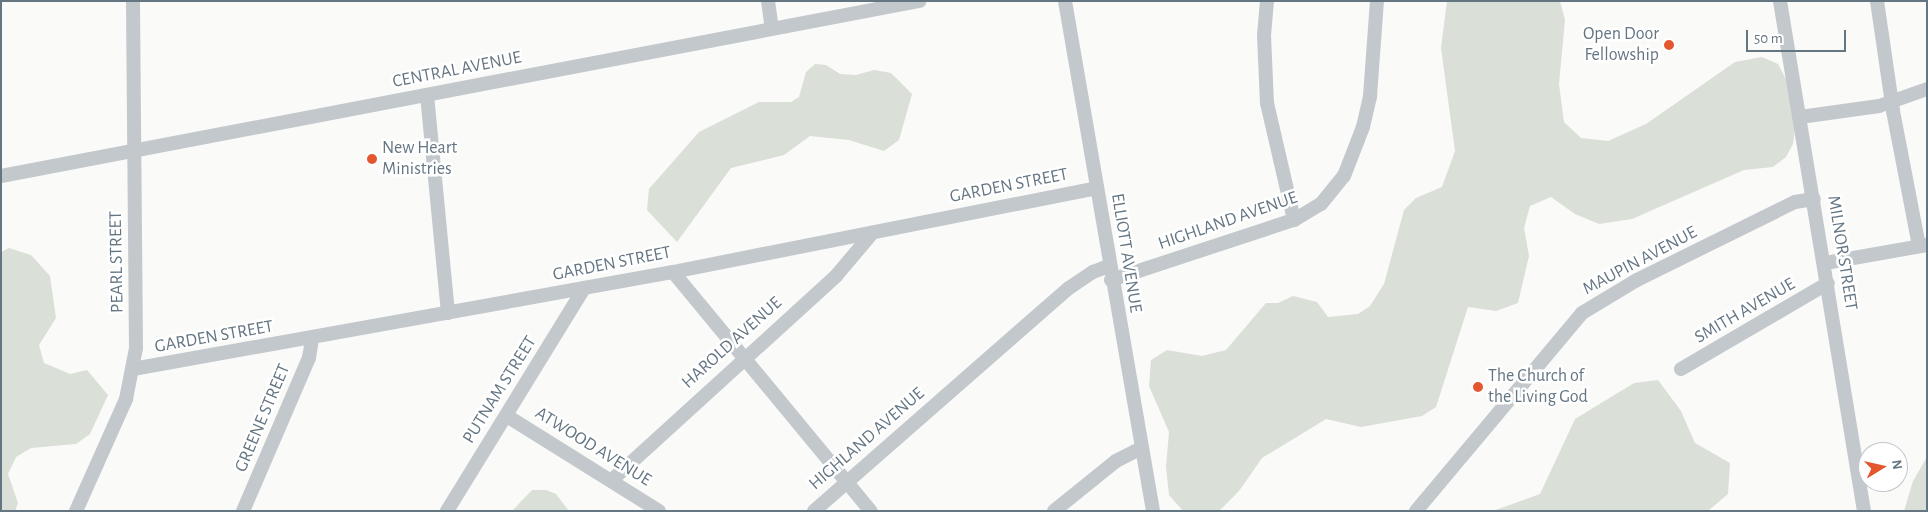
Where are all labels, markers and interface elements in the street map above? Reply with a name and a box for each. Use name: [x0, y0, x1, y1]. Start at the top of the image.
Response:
scale bar: [1748, 20, 1848, 52]
place label: Open Door Fellowship: [1583, 24, 1659, 66]
text: 50 m: [1754, 31, 1783, 46]
marker: Open Door Fellowship: [1663, 39, 1675, 51]
street label: CENTRAL AVENUE: [391, 47, 523, 93]
place label: New Heart Ministries: [382, 138, 457, 180]
marker: New Heart Ministries: [366, 153, 378, 165]
street label: GARDEN STREET: [948, 164, 1070, 208]
street label: HIGHLAND AVENUE: [1156, 187, 1300, 255]
street label: ELLIOTT AVENUE: [1106, 192, 1146, 314]
street label: MILNOR STREET: [1822, 194, 1862, 312]
street label: PEARL STREET: [105, 211, 129, 313]
street label: MAUPIN AVENUE: [1579, 222, 1701, 300]
street label: GARDEN STREET: [551, 242, 673, 286]
street label: SMITH AVENUE: [1691, 274, 1799, 348]
street label: HAROLD AVENUE: [678, 292, 786, 394]
street label: GARDEN STREET: [153, 316, 275, 358]
street label: PUTNAM STREET: [458, 332, 542, 448]
street label: GREENE STREET: [231, 361, 295, 475]
place label: The Church of the Living God: [1488, 366, 1588, 408]
marker: The Church of the Living God: [1472, 381, 1484, 393]
street label: HIGHLAND AVENUE: [805, 383, 929, 495]
street label: ATWOOD AVENUE: [531, 403, 655, 491]
north arrow: [1858, 442, 1908, 492]
text: N: [1889, 459, 1905, 471]

